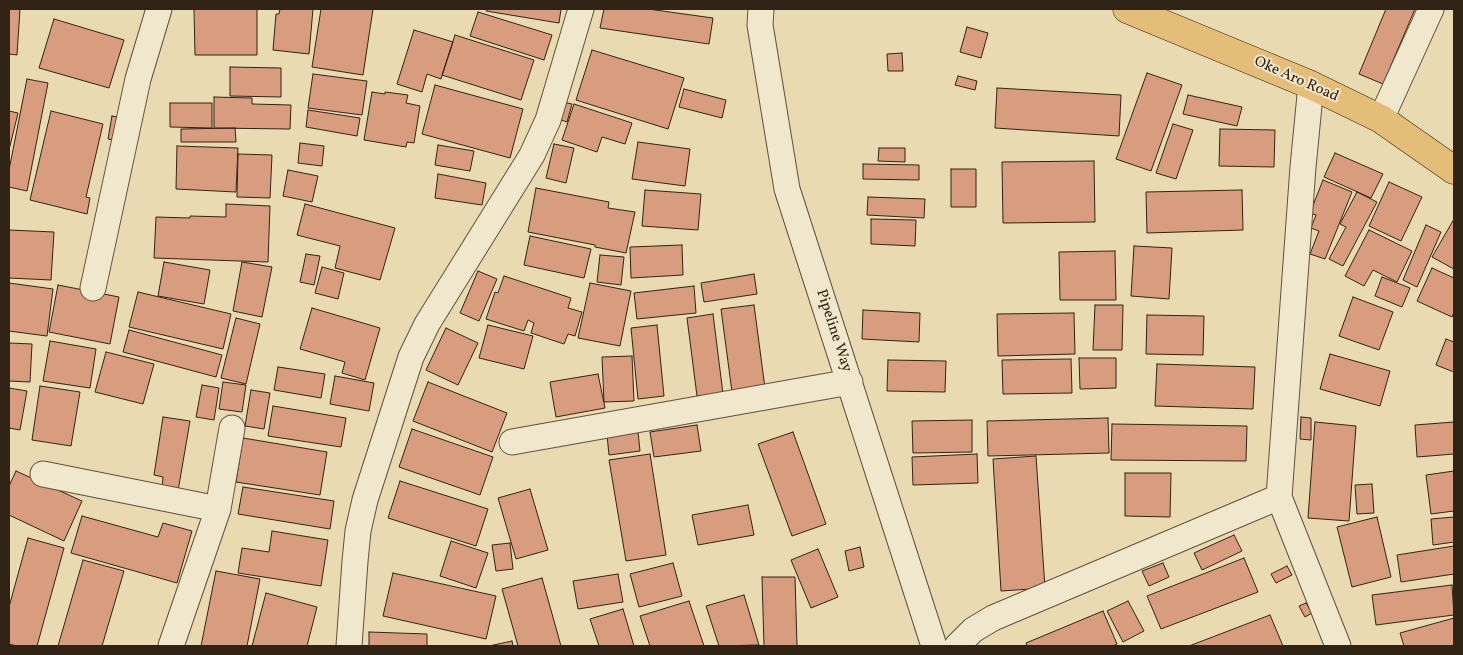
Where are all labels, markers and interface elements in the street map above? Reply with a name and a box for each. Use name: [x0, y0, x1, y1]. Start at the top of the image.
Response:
street label: Oke Aro Road: [1251, 53, 1341, 107]
street label: Pipeline Way: [811, 287, 855, 375]

